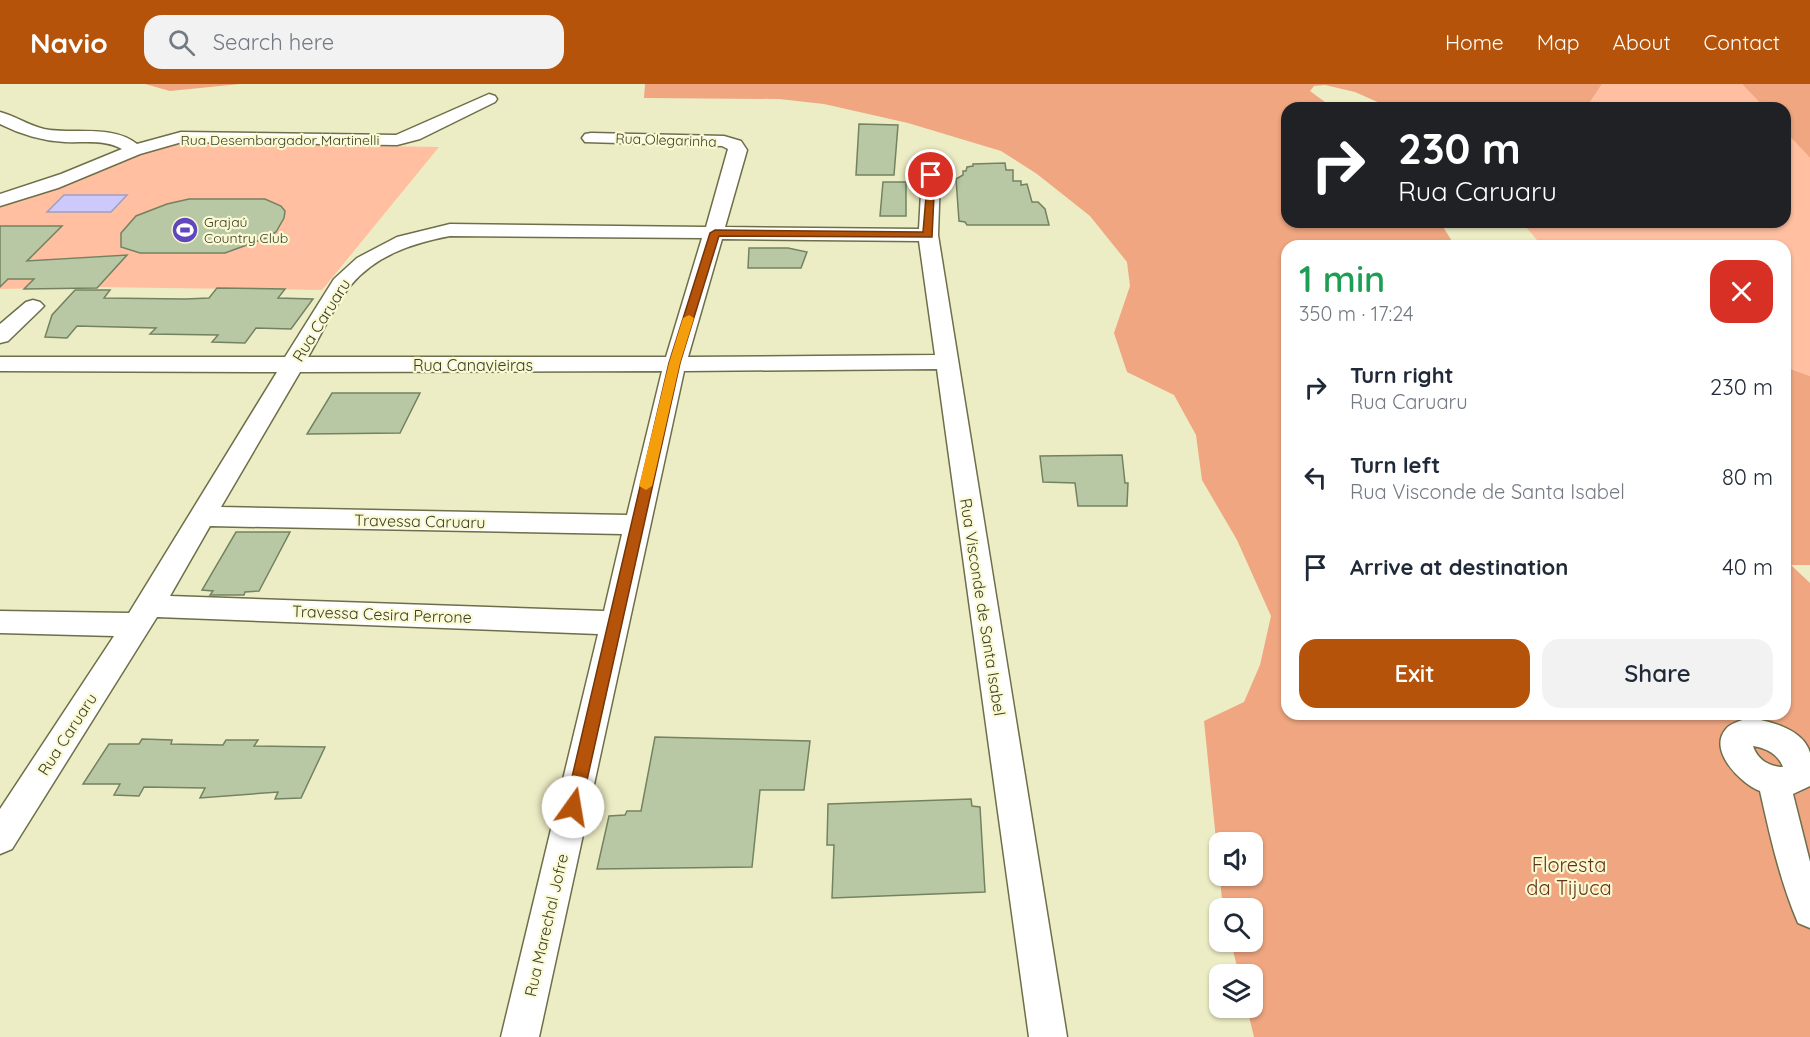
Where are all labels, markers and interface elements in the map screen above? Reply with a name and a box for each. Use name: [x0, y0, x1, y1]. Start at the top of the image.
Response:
search box: [144, 15, 564, 69]
text: Navio: [30, 25, 108, 60]
icon: search: [165, 26, 198, 59]
text: Search here: [213, 28, 334, 56]
text: Home: [1445, 29, 1504, 55]
text: Map: [1537, 29, 1580, 55]
text: About: [1613, 29, 1671, 55]
text: Contact: [1704, 29, 1780, 55]
text: 230 m: [1398, 122, 1521, 175]
icon: right: [1299, 126, 1377, 204]
street label: Rua Olegarinha: [615, 129, 717, 151]
street label: Rua Desembargador Martinelli: [181, 131, 379, 149]
pin: [905, 149, 956, 200]
icon: arrive: [914, 158, 947, 191]
text: Rua Caruaru: [1398, 174, 1557, 208]
place label: Grajaú Country Club: [204, 213, 288, 247]
sports icon: Grajaú Country Club: [170, 215, 200, 245]
text: 1 min: [1299, 256, 1385, 301]
button: close: [1710, 260, 1773, 323]
street label: Rua Caruaru: [288, 275, 354, 365]
text: 350 m · 17:24: [1299, 301, 1414, 326]
street label: Rua Canavieiras: [413, 355, 533, 375]
text: Turn right: [1350, 361, 1454, 389]
icon: right: [1299, 371, 1332, 404]
text: 230 m: [1710, 373, 1773, 401]
text: Rua Caruaru: [1350, 389, 1468, 414]
text: Turn left: [1350, 451, 1440, 479]
icon: left: [1299, 461, 1332, 494]
text: 80 m: [1722, 463, 1773, 491]
text: Rua Visconde de Santa Isabel: [1350, 479, 1625, 504]
street label: Rua Visconde de Santa Isabel: [956, 497, 1010, 717]
street label: Travessa Caruaru: [354, 510, 486, 532]
icon: arrive: [1299, 551, 1332, 584]
text: Arrive at destination: [1350, 553, 1568, 581]
text: 40 m: [1722, 553, 1773, 581]
street label: Travessa Cesira Perrone: [292, 601, 472, 627]
button: Exit: [1299, 639, 1530, 708]
button: Share: [1542, 639, 1773, 708]
street label: Rua Caruaru: [33, 689, 101, 779]
position arrow: [541, 775, 605, 839]
map controls: [1209, 832, 1263, 1018]
button: sound: [1209, 832, 1263, 886]
street label: Rua Marechal Jofre: [520, 852, 572, 998]
park label: Floresta da Tijuca: [1526, 852, 1612, 900]
button: search: [1209, 898, 1263, 952]
button: layers: [1209, 964, 1263, 1018]

